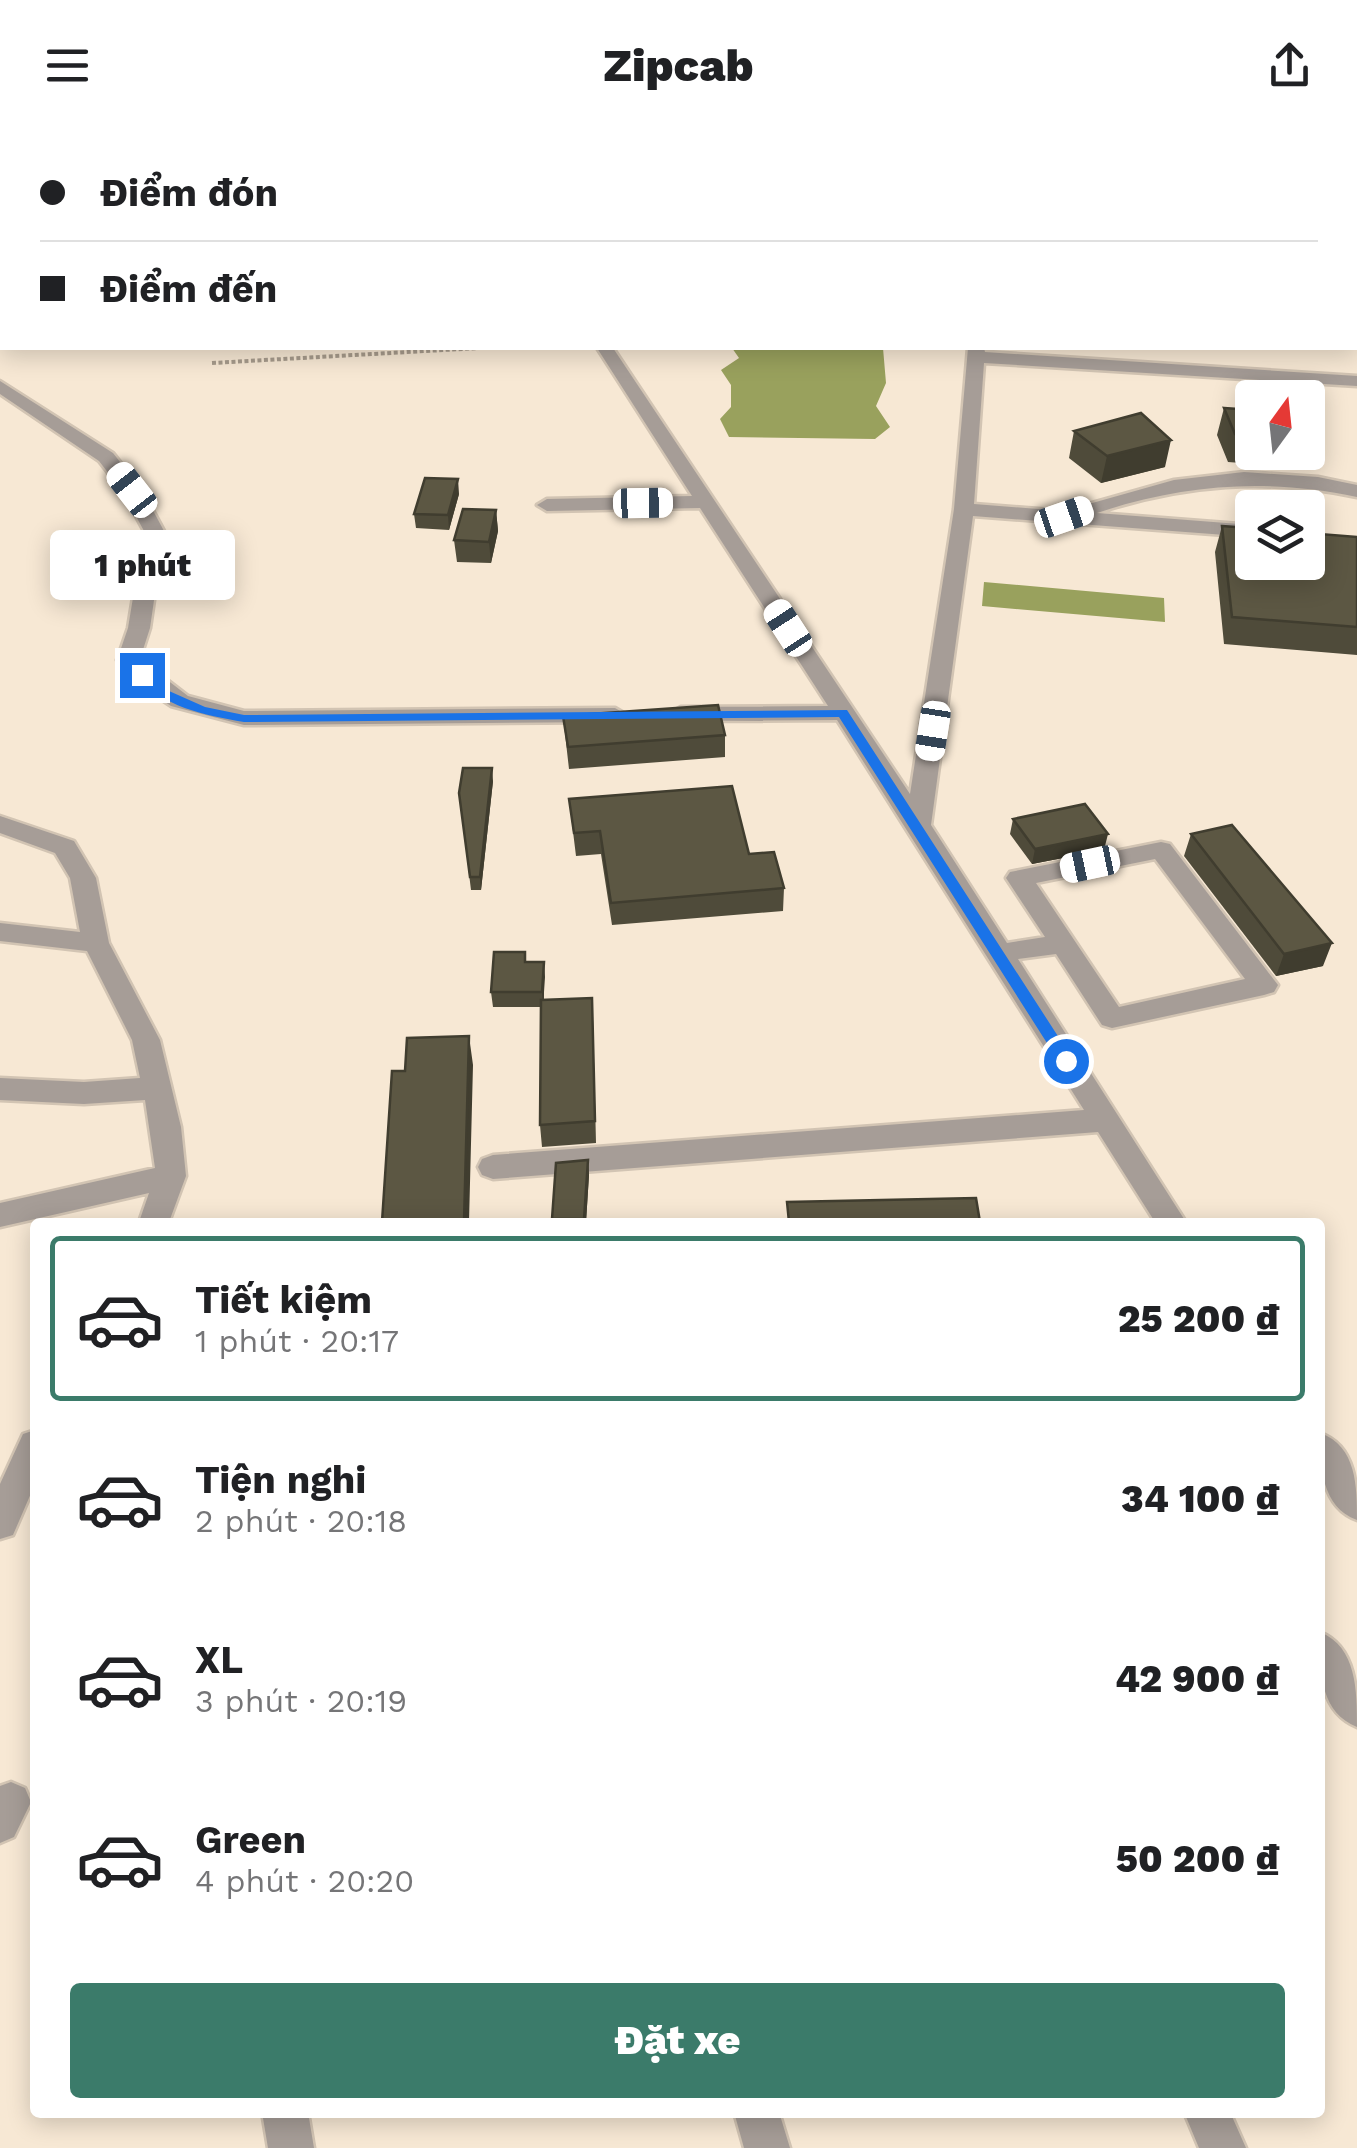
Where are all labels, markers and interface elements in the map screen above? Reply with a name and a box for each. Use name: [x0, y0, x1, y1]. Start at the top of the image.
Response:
icon: menu: [40, 38, 95, 93]
icon: share: [1262, 38, 1317, 93]
text: Zipcab: [603, 39, 754, 92]
text: Điểm đón: [100, 171, 278, 215]
text: Điểm đến: [100, 267, 277, 311]
north arrow: [1235, 380, 1325, 470]
map controls: [1235, 380, 1325, 580]
car: [102, 457, 162, 523]
car: [613, 487, 673, 519]
button: layers: [1235, 490, 1325, 580]
car: [1031, 493, 1097, 541]
callout: 1 phút: [49, 530, 234, 600]
text: 1 phút: [94, 546, 191, 584]
car: [759, 595, 817, 661]
route end: [120, 653, 165, 698]
car: [913, 699, 953, 763]
car: [1058, 843, 1122, 885]
route start: [1044, 1039, 1089, 1084]
icon: car: [75, 1274, 165, 1364]
text: Tiết kiệm: [195, 1278, 372, 1322]
text: 25 200 ₫: [1118, 1297, 1280, 1341]
text: 1 phút · 20:17: [195, 1322, 399, 1360]
icon: car: [75, 1454, 165, 1544]
text: Tiện nghi: [195, 1458, 366, 1502]
text: 34 100 ₫: [1121, 1477, 1280, 1521]
text: 2 phút · 20:18: [195, 1502, 407, 1540]
icon: car: [75, 1634, 165, 1724]
text: XL: [195, 1638, 243, 1682]
text: 42 900 ₫: [1115, 1657, 1280, 1701]
text: 3 phút · 20:19: [195, 1682, 407, 1720]
icon: car: [75, 1814, 165, 1904]
text: Green: [195, 1818, 306, 1862]
text: 50 200 ₫: [1116, 1837, 1280, 1881]
text: 4 phút · 20:20: [195, 1862, 414, 1900]
button: Đặt xe: [70, 1983, 1285, 2098]

